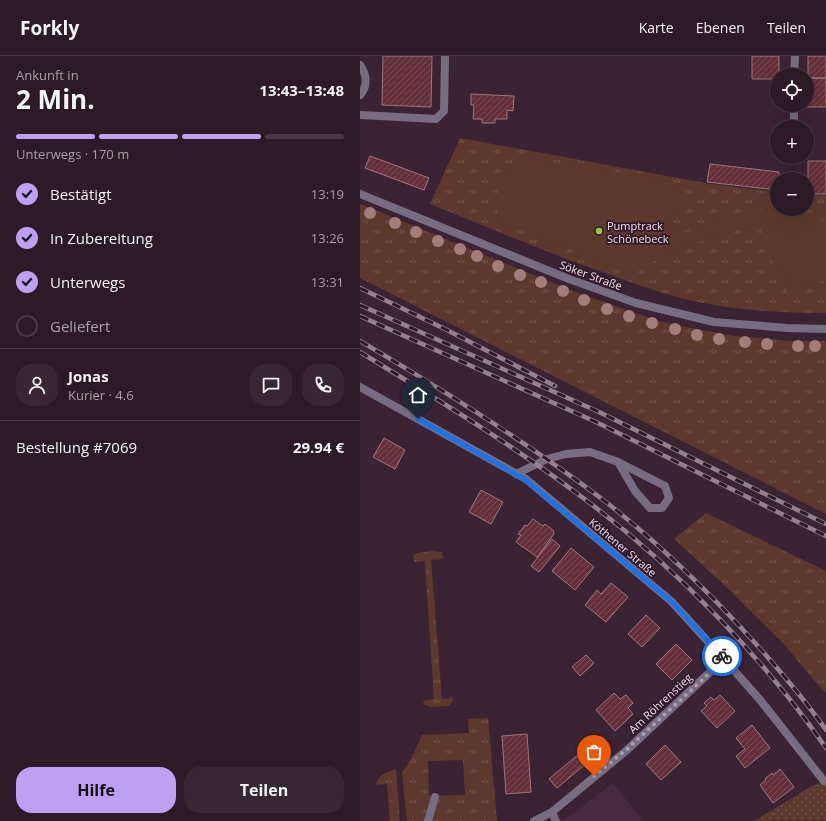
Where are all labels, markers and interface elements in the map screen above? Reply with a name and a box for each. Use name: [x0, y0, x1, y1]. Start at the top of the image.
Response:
text: Forkly: [20, 15, 79, 41]
text: Karte: [639, 18, 674, 37]
text: Ebenen: [696, 18, 745, 37]
text: Teilen: [767, 18, 806, 37]
text: Ankunft in: [16, 66, 79, 84]
map controls: [770, 68, 814, 216]
button: locate: [770, 68, 814, 112]
text: 13:43–13:48: [259, 80, 344, 100]
text: 2 Min.: [16, 81, 95, 117]
button: +: [770, 120, 814, 164]
text: Unterwegs · 170 m: [16, 145, 129, 163]
button: −: [770, 172, 814, 216]
icon: check: [16, 183, 38, 205]
text: Bestätigt: [50, 184, 112, 204]
text: 13:19: [311, 185, 344, 203]
place label: Pumptrack Schönebeck: [607, 218, 669, 246]
marker: Pumptrack Schönebeck: [594, 226, 604, 236]
icon: check: [16, 227, 38, 249]
text: In Zubereitung: [50, 228, 153, 248]
text: 13:26: [311, 229, 344, 247]
street label: Söker Straße: [558, 257, 624, 293]
icon: check: [16, 271, 38, 293]
text: Unterwegs: [50, 272, 125, 292]
text: 13:31: [311, 273, 344, 291]
text: Geliefert: [50, 316, 110, 336]
button: person: [16, 364, 58, 406]
button: chat: [250, 364, 292, 406]
button: phone: [302, 364, 344, 406]
text: Jonas: [68, 366, 109, 386]
pin: [401, 378, 435, 419]
icon: home: [407, 384, 429, 406]
text: Kurier · 4.6: [68, 386, 134, 404]
text: Bestellung #7069: [16, 437, 137, 457]
text: 29.94 €: [293, 437, 344, 457]
street label: Köthener Straße: [586, 514, 660, 580]
courier: [702, 636, 742, 676]
icon: bike: [711, 645, 733, 667]
street label: Am Röhrenstieg: [625, 670, 695, 736]
pin: [577, 735, 611, 776]
icon: bag: [583, 741, 605, 763]
button: Hilfe: [16, 767, 176, 813]
button: Teilen: [184, 767, 344, 813]

